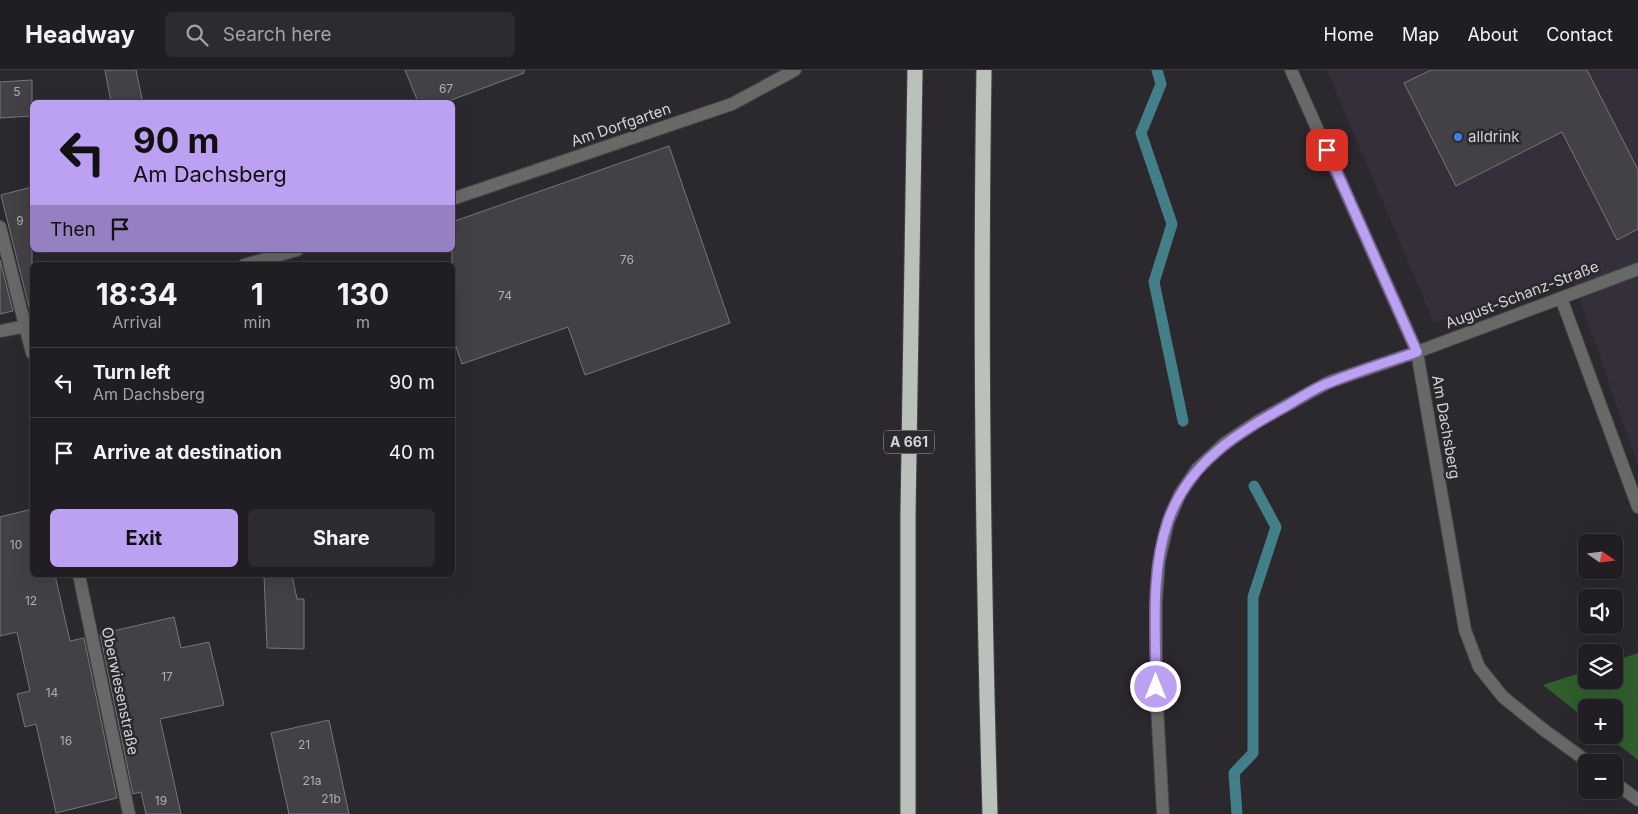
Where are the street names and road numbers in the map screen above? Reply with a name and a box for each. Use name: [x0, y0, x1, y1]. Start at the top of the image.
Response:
street label: Am Dorfgarten: [568, 99, 673, 151]
street label: August-Schanz-Straße: [1442, 256, 1601, 333]
street label: Am Dachsberg: [1428, 374, 1465, 480]
road number: A 661: [884, 431, 934, 454]
street label: Oberwiesenstraße: [98, 625, 143, 757]

